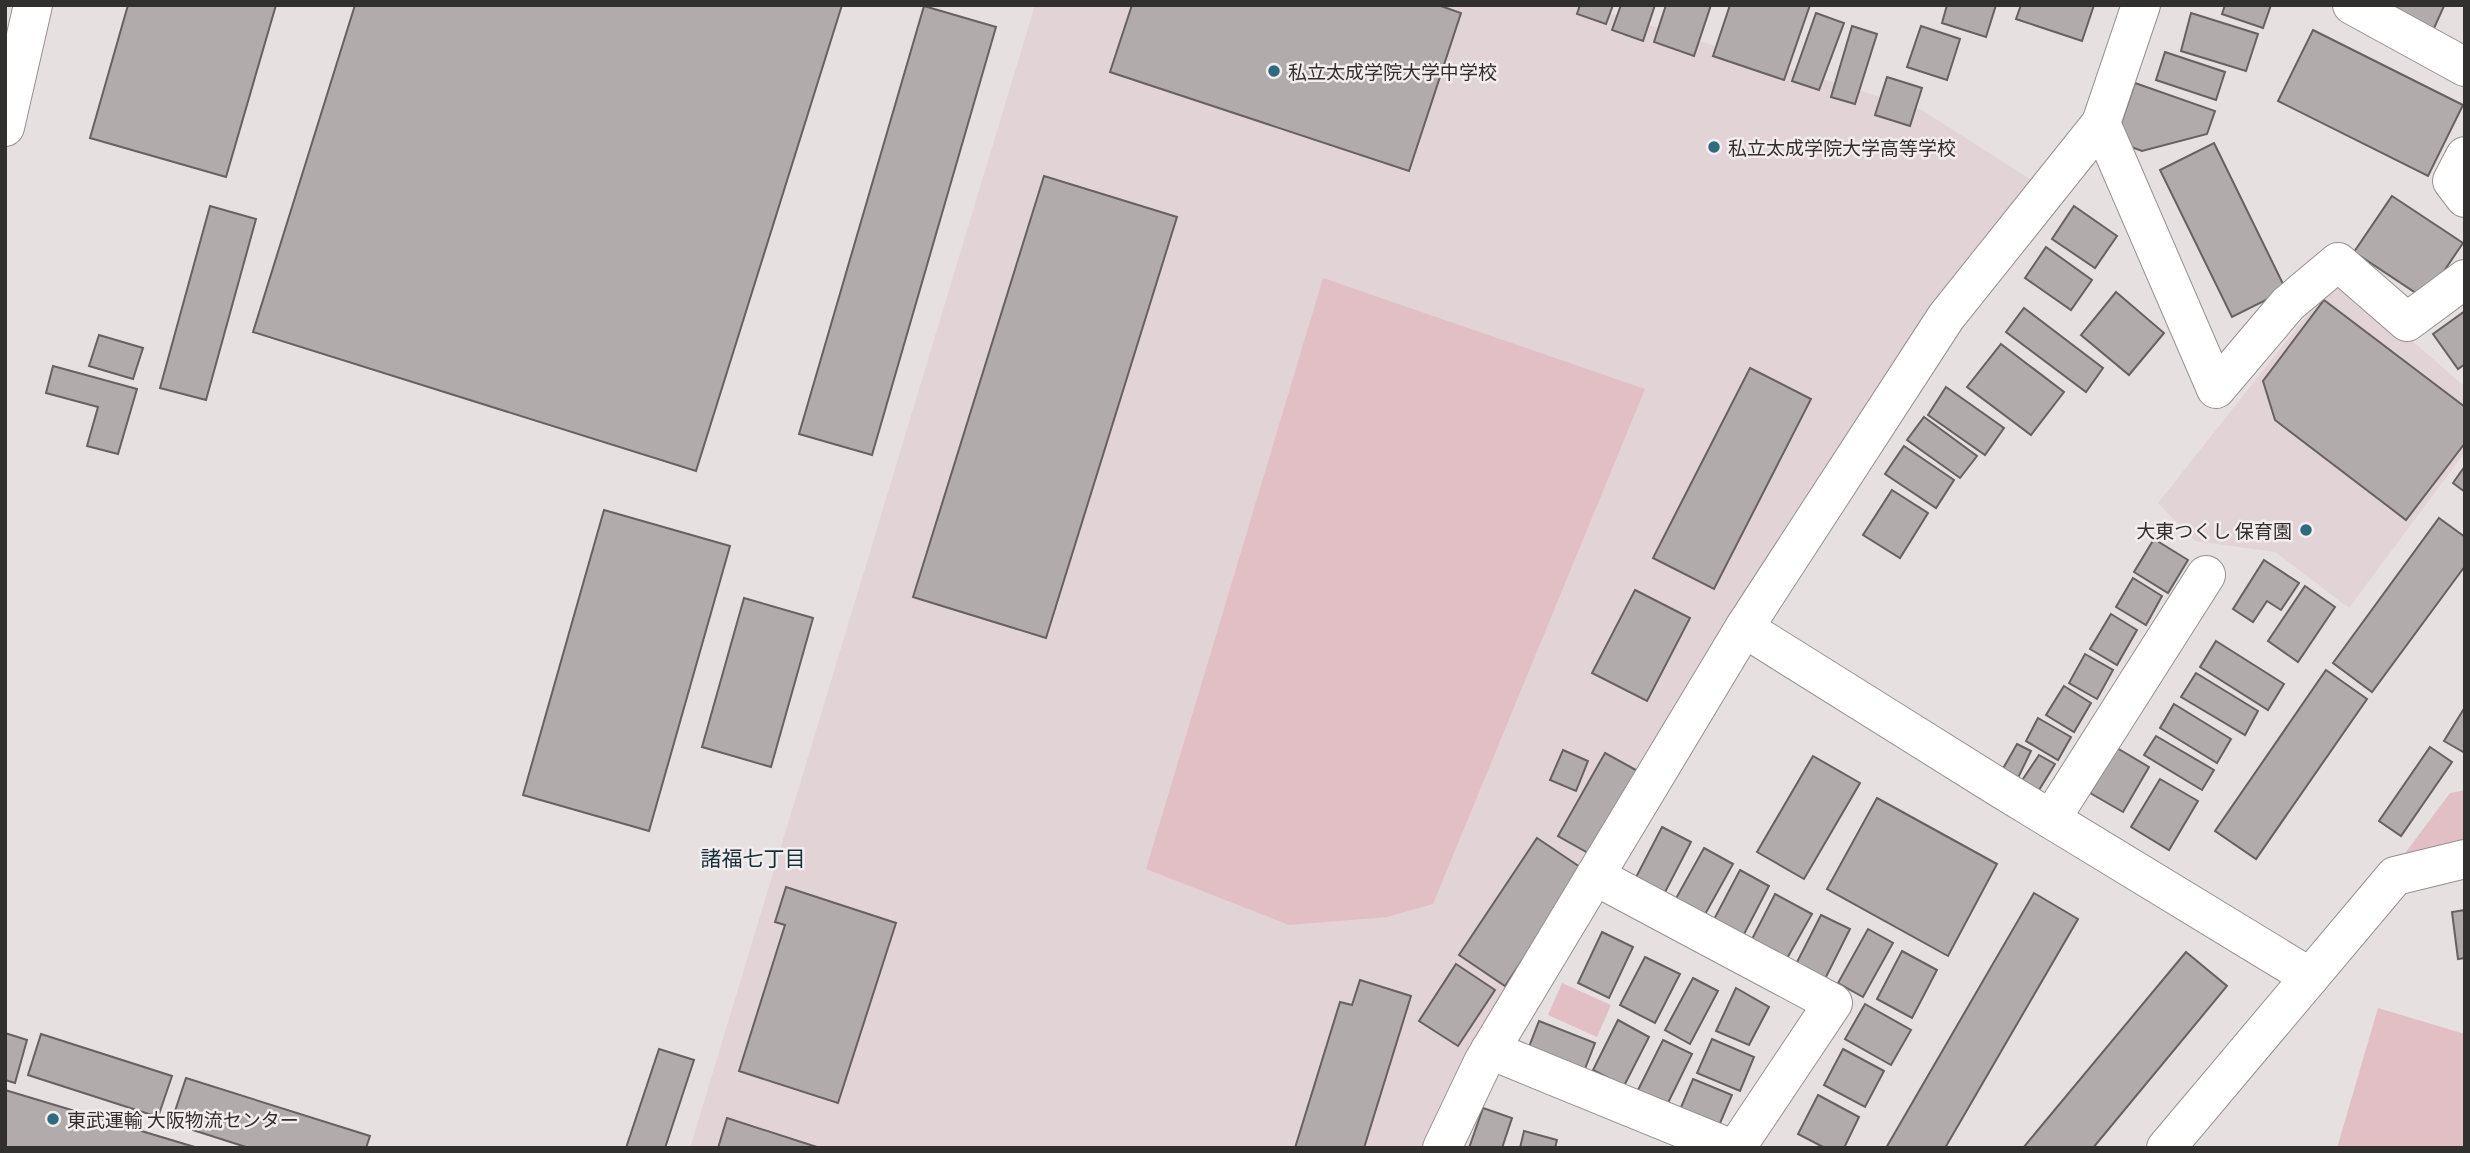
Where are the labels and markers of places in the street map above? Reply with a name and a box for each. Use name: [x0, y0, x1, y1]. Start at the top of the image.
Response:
place label: 私立太成学院大学中学校: [1288, 60, 1497, 83]
marker: 私立太成学院大学中学校: [1266, 63, 1282, 79]
place label: 私立太成学院大学高等学校: [1728, 136, 1956, 159]
marker: 私立太成学院大学高等学校: [1706, 139, 1722, 155]
place label: 大東つくし 保育園: [2136, 519, 2292, 542]
marker: 大東つくし 保育園: [2298, 522, 2314, 538]
place label: 東武運輸 大阪物流センター: [67, 1108, 299, 1131]
marker: 東武運輸 大阪物流センター: [45, 1111, 61, 1127]

